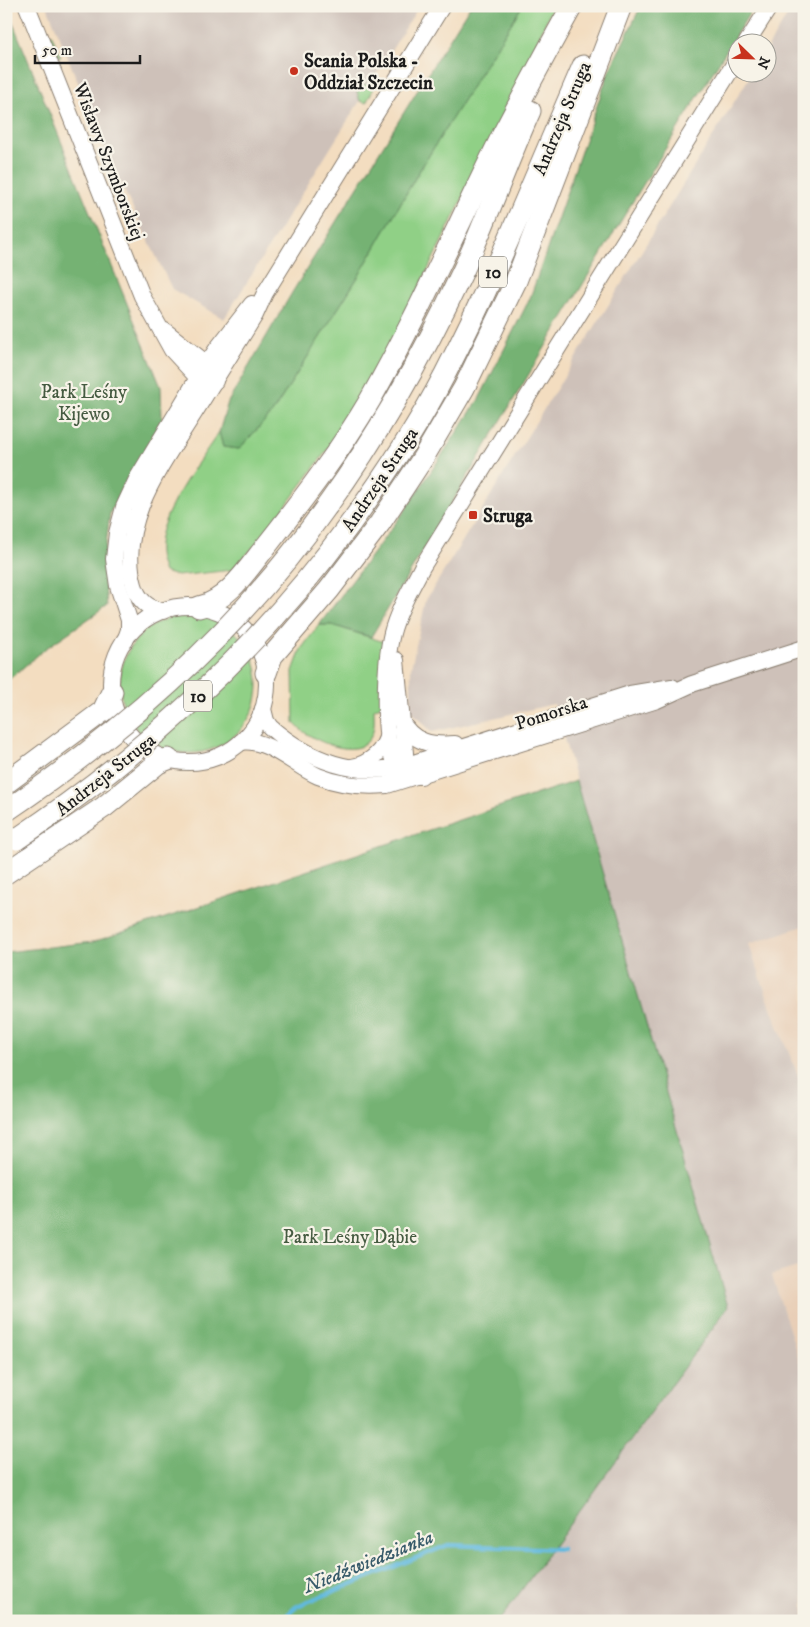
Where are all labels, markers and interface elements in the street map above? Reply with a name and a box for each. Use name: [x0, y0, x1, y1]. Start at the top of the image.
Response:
scale bar: [35, 32, 140, 64]
north arrow: [728, 32, 778, 82]
text: 50 m: [42, 41, 72, 60]
place label: Scania Polska - Oddział Szczecin: [304, 50, 434, 95]
text: N: [752, 54, 774, 72]
street label: Andrzeja Struga: [528, 58, 597, 179]
marker: Scania Polska - Oddział Szczecin: [288, 65, 300, 77]
street label: Wisławy Szymborskiej: [68, 78, 149, 244]
road number: 10: [479, 256, 507, 288]
park label: Park Leśny Kijewo: [41, 381, 128, 426]
street label: Andrzeja Struga: [337, 423, 424, 536]
place label: Struga: [483, 505, 534, 528]
marker: Struga: [467, 509, 479, 521]
road number: 10: [184, 680, 212, 711]
street label: Pomorska: [513, 691, 590, 736]
street label: Andrzeja Struga: [51, 729, 161, 821]
park label: Park Leśny Dąbie: [283, 1226, 417, 1249]
water label: Niedźwiedzianka: [299, 1525, 437, 1600]

